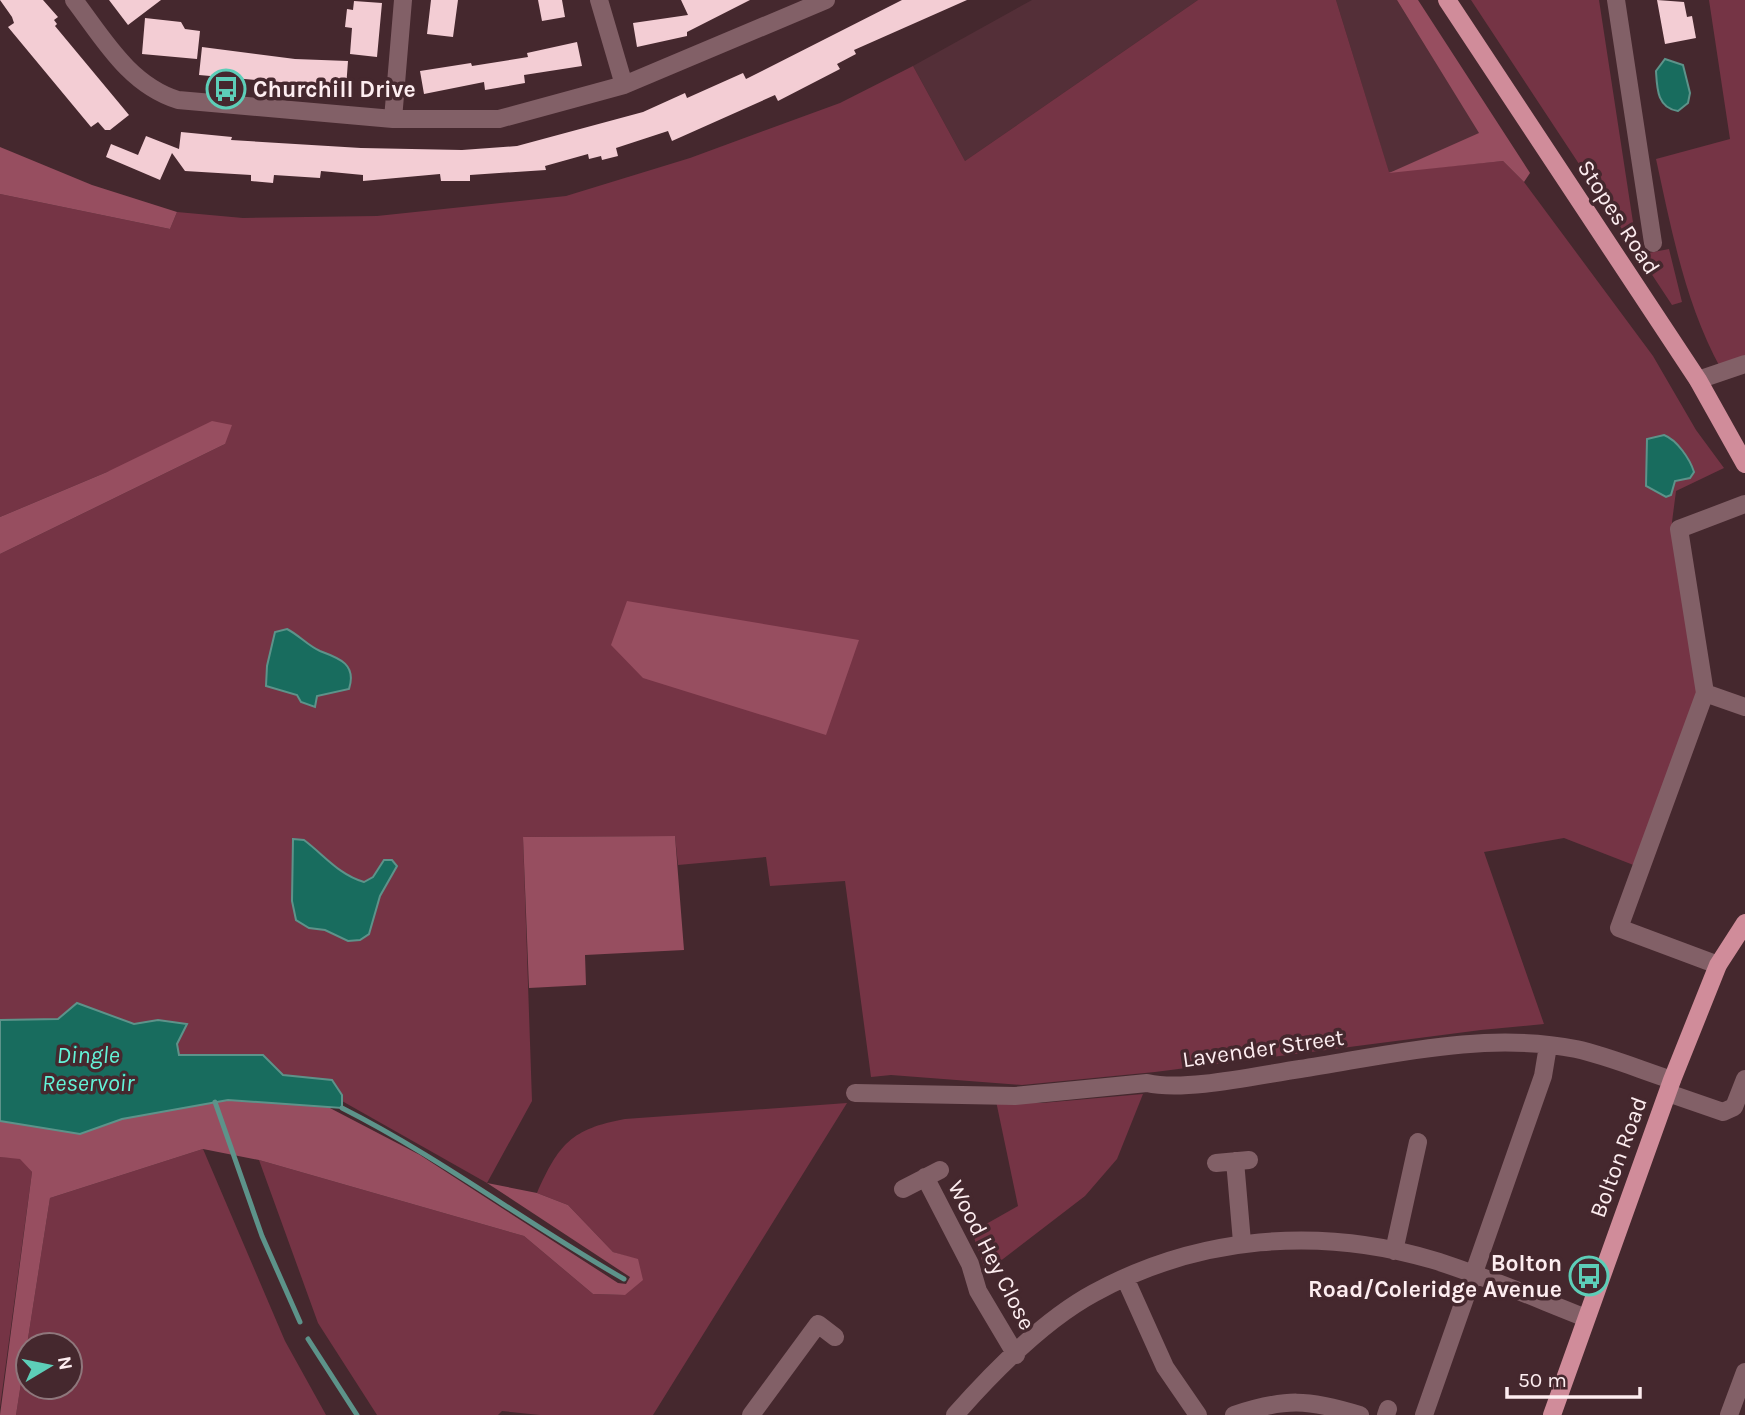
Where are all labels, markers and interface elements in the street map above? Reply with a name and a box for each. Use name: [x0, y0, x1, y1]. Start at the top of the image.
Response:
bus stop icon: Churchill Drive: [205, 68, 247, 110]
place label: Churchill Drive: [253, 76, 416, 103]
street label: Stopes Road: [1572, 155, 1666, 280]
street label: Lavender Street: [1180, 1024, 1346, 1073]
water label: Dingle Reservoir: [42, 1041, 135, 1097]
street label: Bolton Road: [1584, 1093, 1653, 1221]
street label: Wood Hey Close: [942, 1176, 1041, 1335]
place label: Bolton Road/Coleridge Avenue: [1308, 1250, 1562, 1303]
bus stop icon: Bolton Road/Coleridge Avenue: [1568, 1255, 1610, 1297]
north arrow: [14, 1331, 84, 1401]
text: N: [53, 1355, 77, 1372]
scale bar: [1507, 1356, 1640, 1400]
text: 50 m: [1518, 1368, 1567, 1392]

